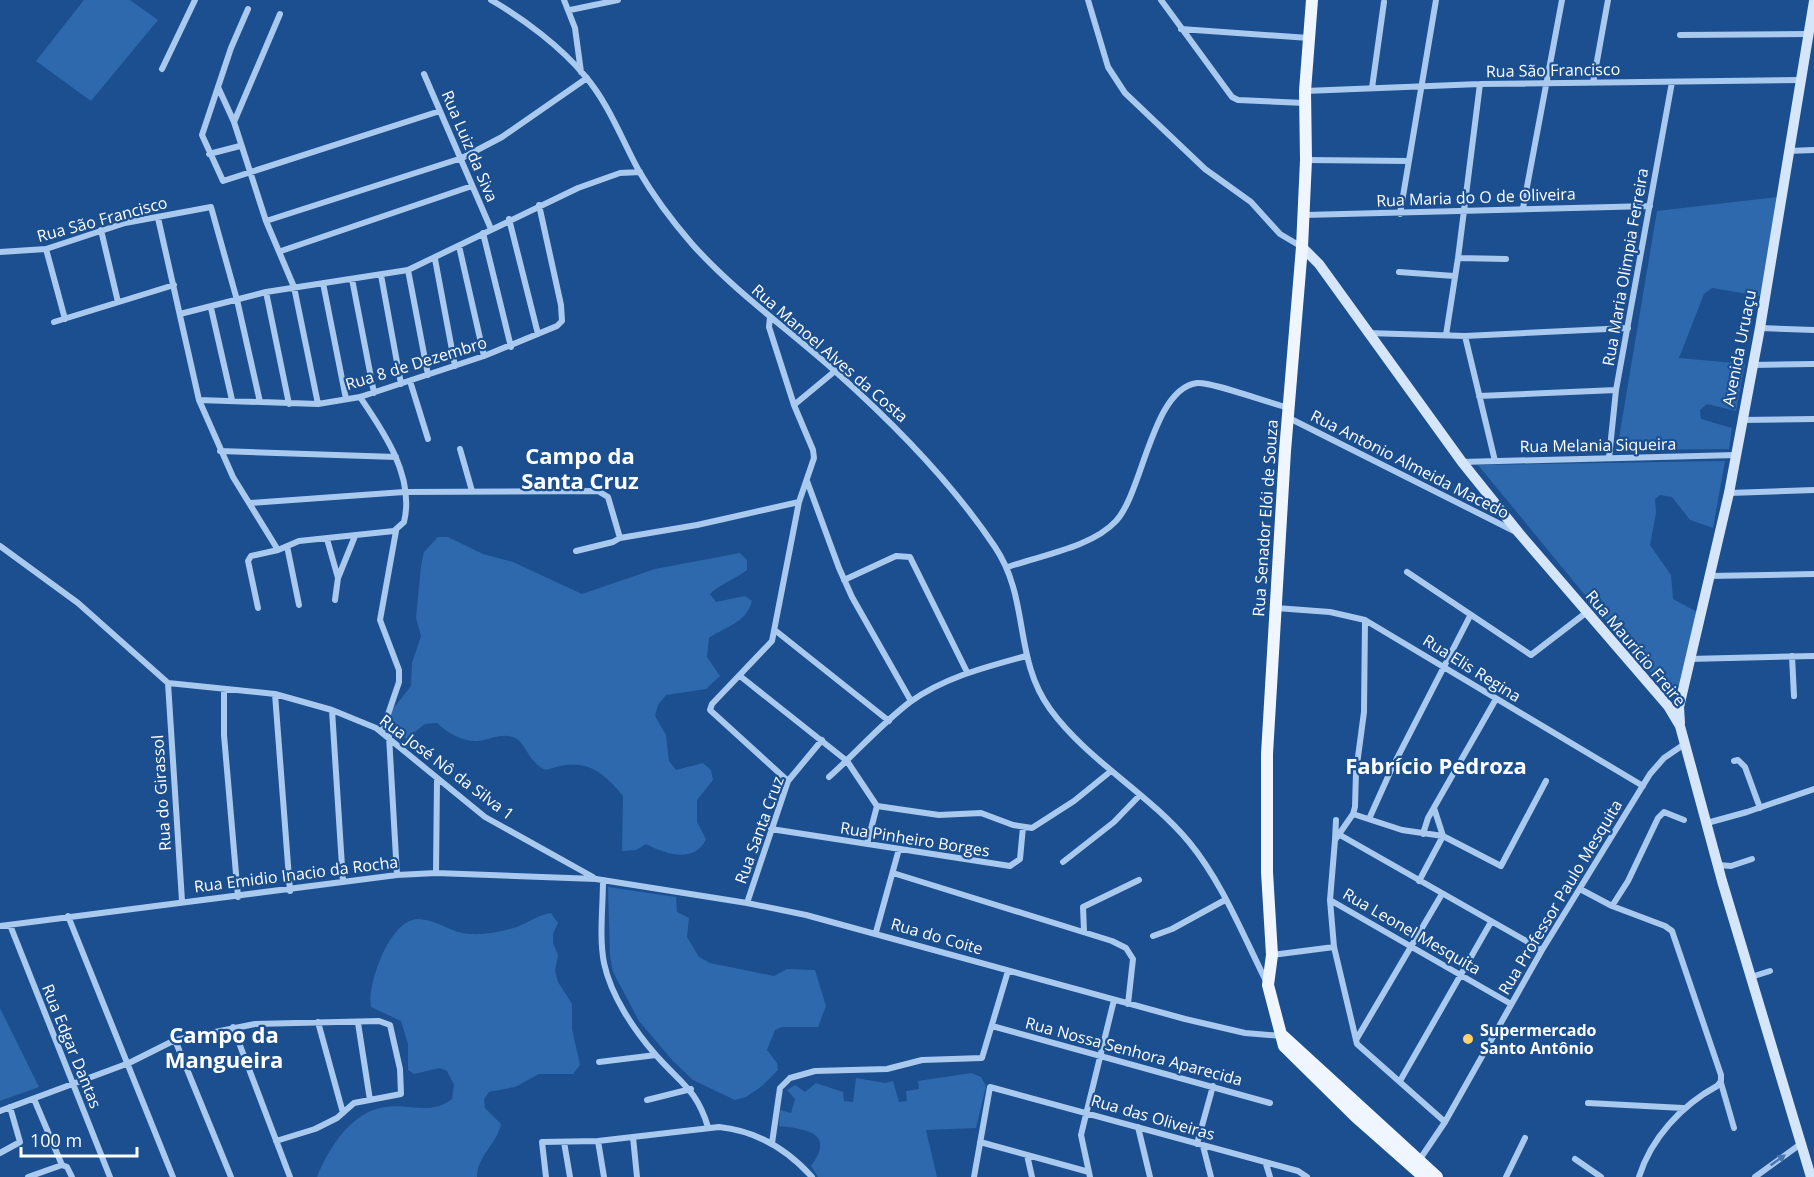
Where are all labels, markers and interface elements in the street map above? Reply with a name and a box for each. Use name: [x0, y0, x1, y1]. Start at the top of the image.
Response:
street label: Rua São Francisco: [1486, 58, 1620, 82]
street label: Rua Luiz da Siva: [437, 87, 503, 205]
street label: Rua Maria Olimpia Ferreira: [1597, 166, 1653, 368]
street label: Rua Maria do O de Oliveira: [1376, 183, 1576, 211]
street label: Rua São Francisco: [34, 191, 170, 247]
street label: Rua Manoel Alves da Costa: [747, 279, 913, 427]
street label: Avenida Uruaçu: [1717, 288, 1761, 408]
street label: Rua 8 de Dezembro: [343, 331, 489, 395]
street label: Rua Antonio Almeida Macedo: [1307, 404, 1513, 524]
street label: Rua Senador Elói de Souza: [1247, 419, 1283, 617]
street label: Rua Melania Siqueira: [1519, 433, 1677, 457]
district label: Campo da Santa Cruz: [521, 440, 639, 495]
street label: Rua Maurício Freire: [1581, 585, 1691, 711]
street label: Rua Elis Regina: [1419, 629, 1525, 707]
street label: Rua José Nô da Silva 1: [375, 709, 519, 825]
street label: Rua do Girassol: [146, 734, 176, 852]
district label: Fabrício Pedroza: [1345, 750, 1527, 780]
street label: Rua Santa Cruz: [729, 773, 789, 887]
street label: Rua Professor Paulo Mesquita: [1493, 795, 1627, 999]
street label: Rua Pinheiro Borges: [839, 816, 991, 862]
street label: Rua Emidio Inacio da Rocha: [193, 851, 399, 897]
street label: Rua Leonel Mesquita: [1339, 882, 1485, 980]
street label: Rua do Coite: [888, 912, 986, 960]
street label: Rua Edgar Dantas: [37, 981, 107, 1111]
street label: Rua Nossa Senhora Aparecida: [1023, 1011, 1245, 1091]
district label: Campo da Mangueira: [165, 1019, 283, 1074]
place label: Supermercado Santo Antônio: [1480, 1019, 1597, 1059]
marker: Supermercado Santo Antônio: [1461, 1032, 1475, 1046]
street label: Rua das Oliveiras: [1089, 1089, 1217, 1145]
scale bar: [21, 1120, 136, 1158]
text: 100 m: [30, 1128, 82, 1152]
one-way arrow: [1770, 1154, 1786, 1166]

